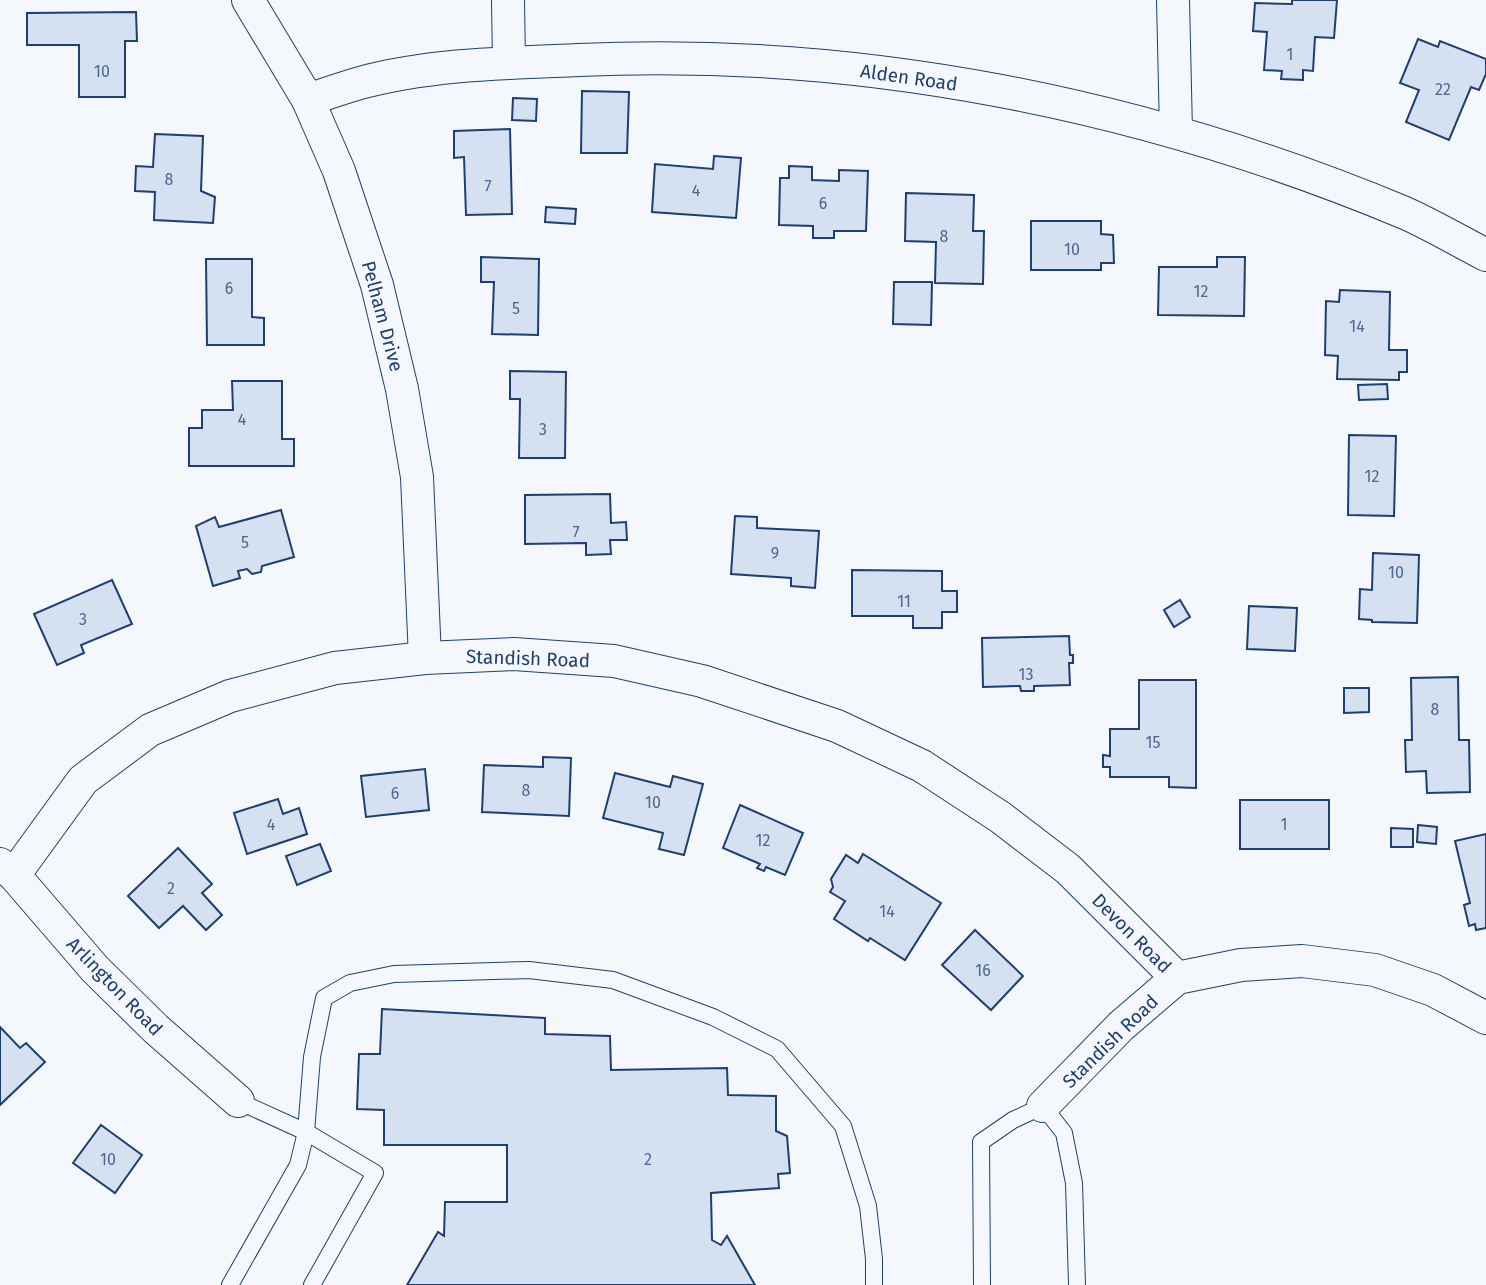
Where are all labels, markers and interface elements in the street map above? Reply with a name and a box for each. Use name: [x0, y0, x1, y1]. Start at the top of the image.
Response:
house number: 1: [1287, 45, 1293, 64]
street label: Alden Road: [859, 59, 959, 96]
house number: 10: [94, 62, 110, 81]
house number: 22: [1435, 80, 1451, 99]
house number: 8: [165, 170, 174, 189]
house number: 7: [484, 177, 492, 196]
house number: 4: [692, 181, 701, 200]
house number: 6: [819, 194, 827, 213]
house number: 8: [940, 227, 949, 246]
house number: 10: [1064, 240, 1080, 259]
street label: Pelham Drive: [357, 258, 408, 374]
house number: 6: [225, 279, 233, 298]
house number: 12: [1194, 282, 1208, 301]
house number: 5: [512, 299, 520, 318]
house number: 14: [1349, 317, 1365, 336]
house number: 4: [238, 410, 247, 429]
house number: 3: [539, 420, 547, 439]
house number: 12: [1365, 467, 1379, 486]
house number: 7: [572, 523, 580, 542]
house number: 5: [241, 533, 249, 552]
house number: 9: [771, 544, 779, 563]
house number: 10: [1388, 563, 1404, 582]
house number: 11: [897, 592, 911, 611]
house number: 3: [79, 610, 87, 629]
street label: Standish Road: [466, 645, 590, 672]
house number: 13: [1019, 665, 1033, 684]
house number: 8: [1431, 700, 1440, 719]
house number: 15: [1146, 733, 1160, 752]
house number: 8: [522, 781, 531, 800]
house number: 6: [391, 784, 399, 803]
house number: 10: [645, 793, 661, 812]
house number: 4: [267, 815, 276, 834]
house number: 1: [1281, 815, 1287, 834]
house number: 12: [756, 831, 770, 850]
house number: 2: [167, 879, 175, 898]
street label: Devon Road: [1087, 889, 1176, 978]
house number: 14: [879, 902, 895, 921]
street label: Arlington Road: [62, 932, 167, 1040]
house number: 16: [975, 961, 991, 980]
street label: Standish Road: [1058, 990, 1163, 1093]
house number: 10: [100, 1150, 116, 1169]
house number: 2: [644, 1150, 652, 1169]

